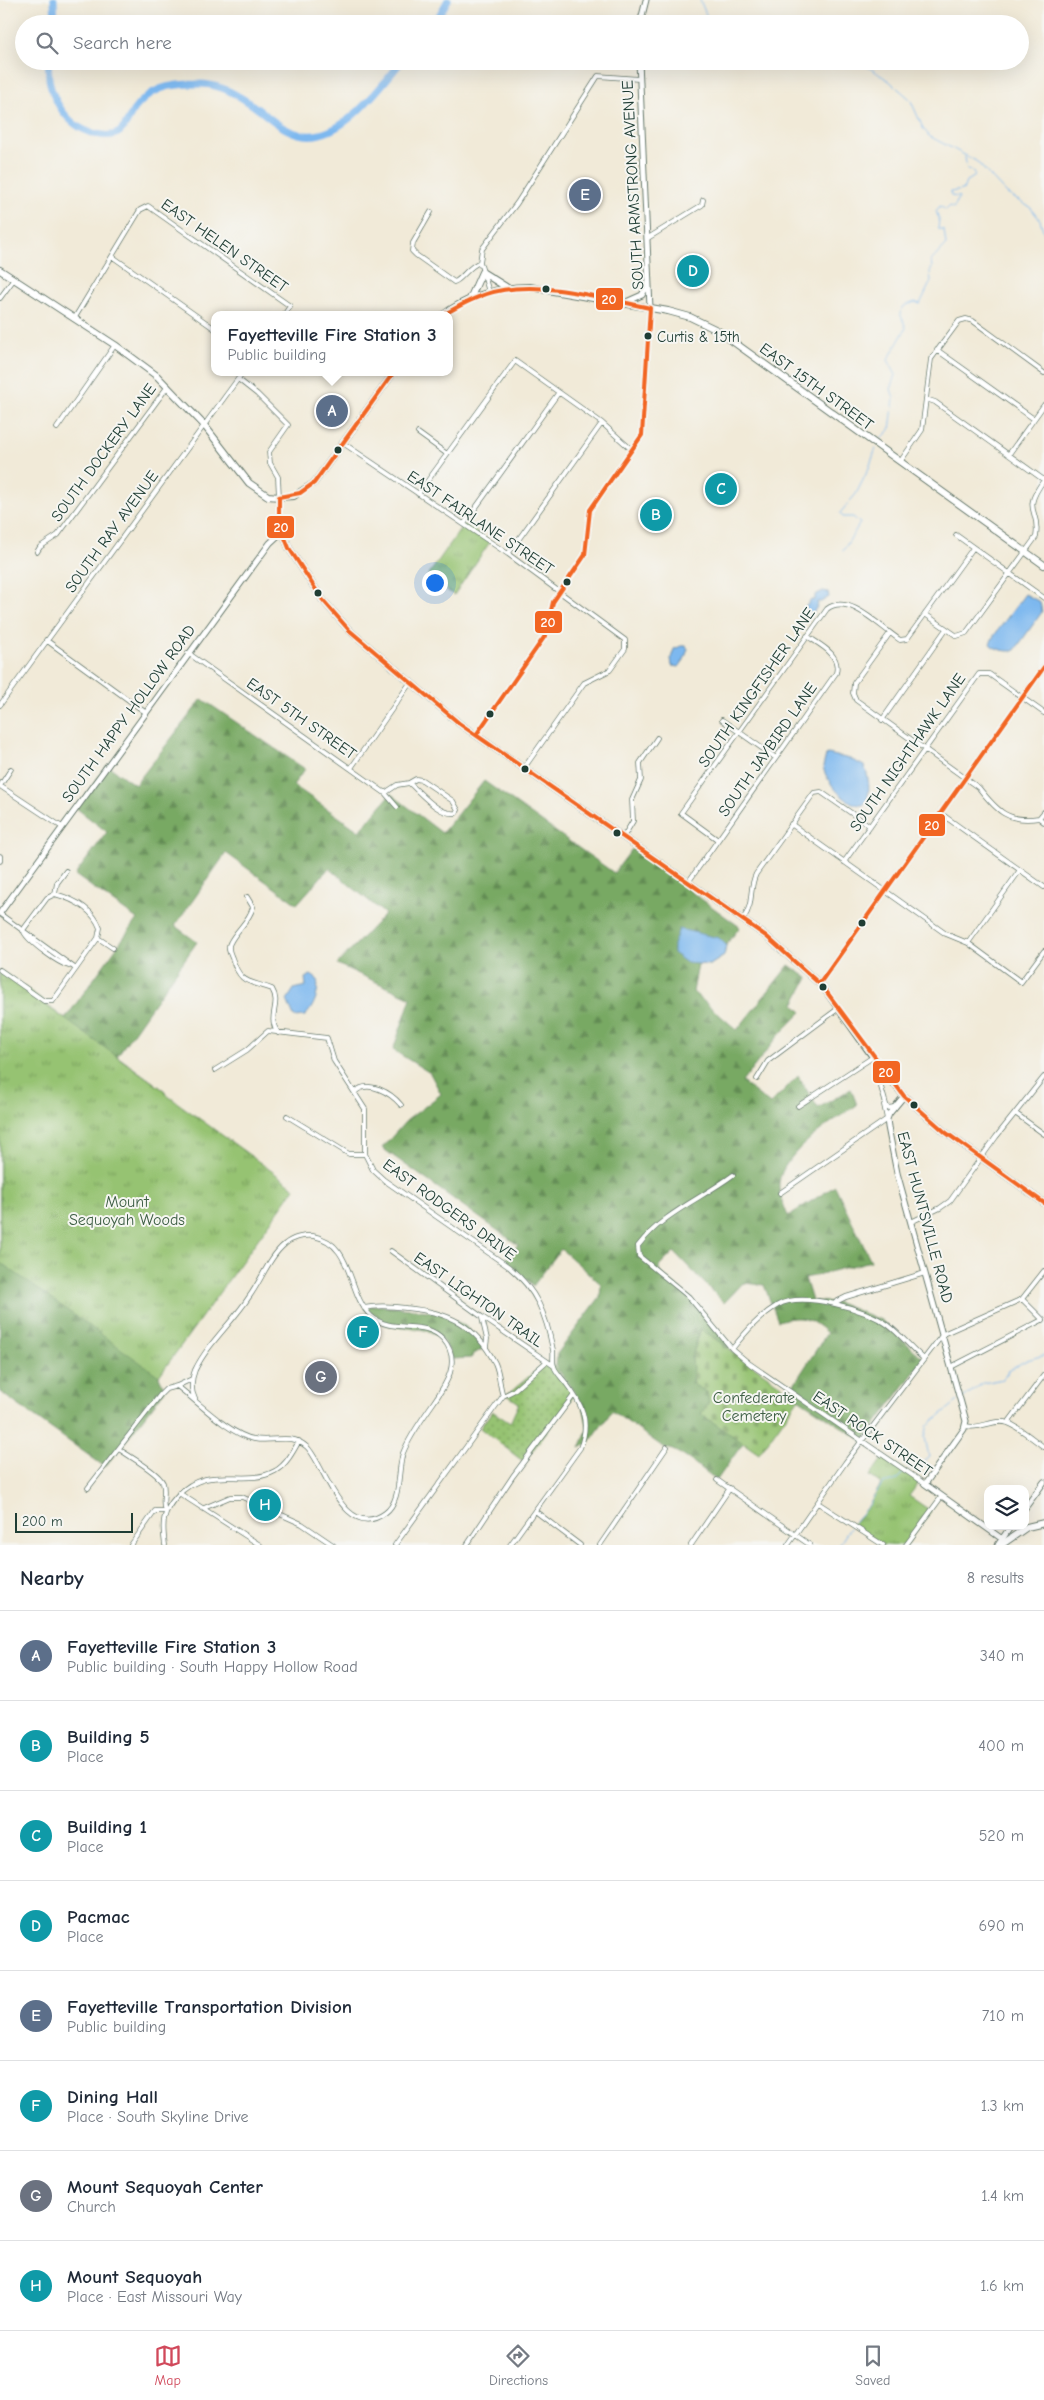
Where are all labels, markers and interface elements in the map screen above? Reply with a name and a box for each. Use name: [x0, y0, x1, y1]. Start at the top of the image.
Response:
search box: [15, 15, 1029, 70]
icon: search: [33, 29, 61, 57]
text: Search here: [73, 32, 172, 54]
street label: SOUTH ARMSTRONG AVENUE: [618, 79, 647, 290]
pin: E: [569, 176, 601, 214]
street label: EAST HELEN STREET: [158, 195, 292, 297]
pin: D: [677, 252, 709, 290]
unlabelled marker: [541, 284, 551, 294]
line badge: 20: [595, 287, 624, 311]
text: 20: [602, 291, 616, 308]
popup: [211, 311, 453, 376]
text: Fayetteville Fire Station 3: [227, 324, 437, 346]
place label: Curtis & 15th: [657, 328, 740, 346]
marker: Curtis & 15th: [643, 331, 653, 341]
street label: EAST 15TH STREET: [756, 340, 877, 434]
text: Public building: [227, 346, 327, 364]
street label: SOUTH DOCKERY LANE: [48, 380, 160, 525]
pin: A: [316, 392, 348, 430]
unlabelled marker: [333, 445, 343, 455]
street label: SOUTH RAY AVENUE: [62, 467, 162, 596]
street label: EAST FAIRLANE STREET: [404, 467, 558, 579]
pin: C: [705, 470, 737, 508]
pin: B: [640, 496, 672, 534]
line badge: 20: [266, 515, 295, 539]
text: 20: [274, 519, 288, 536]
your location: [422, 570, 448, 596]
unlabelled marker: [562, 577, 572, 587]
unlabelled marker: [313, 588, 323, 598]
street label: SOUTH KINGFISHER LANE: [695, 604, 819, 771]
line badge: 20: [534, 610, 563, 634]
text: 20: [541, 614, 555, 631]
street label: SOUTH HAPPY HOLLOW ROAD: [58, 621, 199, 806]
street label: SOUTH NIGHTHAWK LANE: [846, 670, 970, 835]
street label: EAST 5TH STREET: [243, 674, 360, 764]
street label: SOUTH JAYBIRD LANE: [715, 679, 821, 820]
unlabelled marker: [485, 709, 495, 719]
unlabelled marker: [520, 764, 530, 774]
line badge: 20: [918, 813, 946, 837]
text: 20: [925, 817, 939, 834]
unlabelled marker: [612, 828, 622, 838]
unlabelled marker: [857, 918, 867, 928]
unlabelled marker: [818, 982, 828, 992]
line badge: 20: [872, 1060, 901, 1084]
text: 20: [879, 1064, 893, 1081]
unlabelled marker: [909, 1100, 919, 1110]
street label: EAST HUNTSVILLE ROAD: [893, 1130, 957, 1305]
street label: EAST RODGERS DRIVE: [379, 1155, 520, 1264]
park label: Mount Sequoyah Woods: [69, 1193, 185, 1229]
street label: EAST LIGHTON TRAIL: [410, 1248, 546, 1351]
pin: F: [347, 1313, 379, 1351]
pin: G: [305, 1358, 337, 1396]
street label: EAST ROCK STREET: [809, 1387, 936, 1481]
park label: Confederate Cemetery: [713, 1389, 795, 1425]
map controls: [984, 1485, 1029, 1530]
button: layers: [984, 1485, 1029, 1530]
pin: H: [249, 1486, 281, 1524]
scale bar: [15, 1510, 132, 1533]
text: 200 m: [22, 1513, 63, 1530]
text: Nearby: [20, 1566, 84, 1590]
text: 8 results: [967, 1569, 1024, 1587]
text: Fayetteville Fire Station 3: [67, 1636, 276, 1658]
text: A: [32, 1647, 40, 1665]
text: 340 m: [980, 1647, 1024, 1665]
text: Public building · South Happy Hollow Road: [67, 1658, 358, 1676]
text: Building 5: [67, 1726, 150, 1748]
text: B: [31, 1737, 41, 1755]
text: 400 m: [978, 1737, 1024, 1755]
text: Place: [67, 1748, 103, 1766]
text: Building 1: [67, 1816, 147, 1838]
text: C: [31, 1827, 41, 1845]
text: 520 m: [979, 1827, 1024, 1845]
text: Place: [67, 1838, 103, 1856]
text: Pacmac: [67, 1906, 130, 1928]
text: D: [31, 1917, 41, 1935]
text: 690 m: [979, 1917, 1024, 1935]
text: Place: [67, 1928, 103, 1946]
text: Fayetteville Transportation Division: [67, 1996, 352, 2018]
text: E: [31, 2007, 41, 2025]
text: 710 m: [982, 2007, 1024, 2025]
text: Public building: [67, 2018, 166, 2036]
text: Dining Hall: [67, 2086, 158, 2108]
text: F: [31, 2097, 41, 2115]
text: 1.3 km: [981, 2097, 1024, 2115]
text: Place · South Skyline Drive: [67, 2108, 248, 2126]
text: Mount Sequoyah Center: [67, 2176, 263, 2198]
text: G: [30, 2187, 42, 2205]
text: 1.4 km: [981, 2187, 1024, 2205]
text: Church: [67, 2198, 116, 2216]
text: Mount Sequoyah: [67, 2266, 202, 2288]
text: H: [30, 2277, 42, 2295]
text: 1.6 km: [980, 2277, 1024, 2295]
text: Place · East Missouri Way: [67, 2288, 242, 2306]
tab: Map: [154, 2342, 182, 2389]
tab: Directions: [489, 2342, 548, 2389]
tab: Saved: [855, 2342, 890, 2389]

